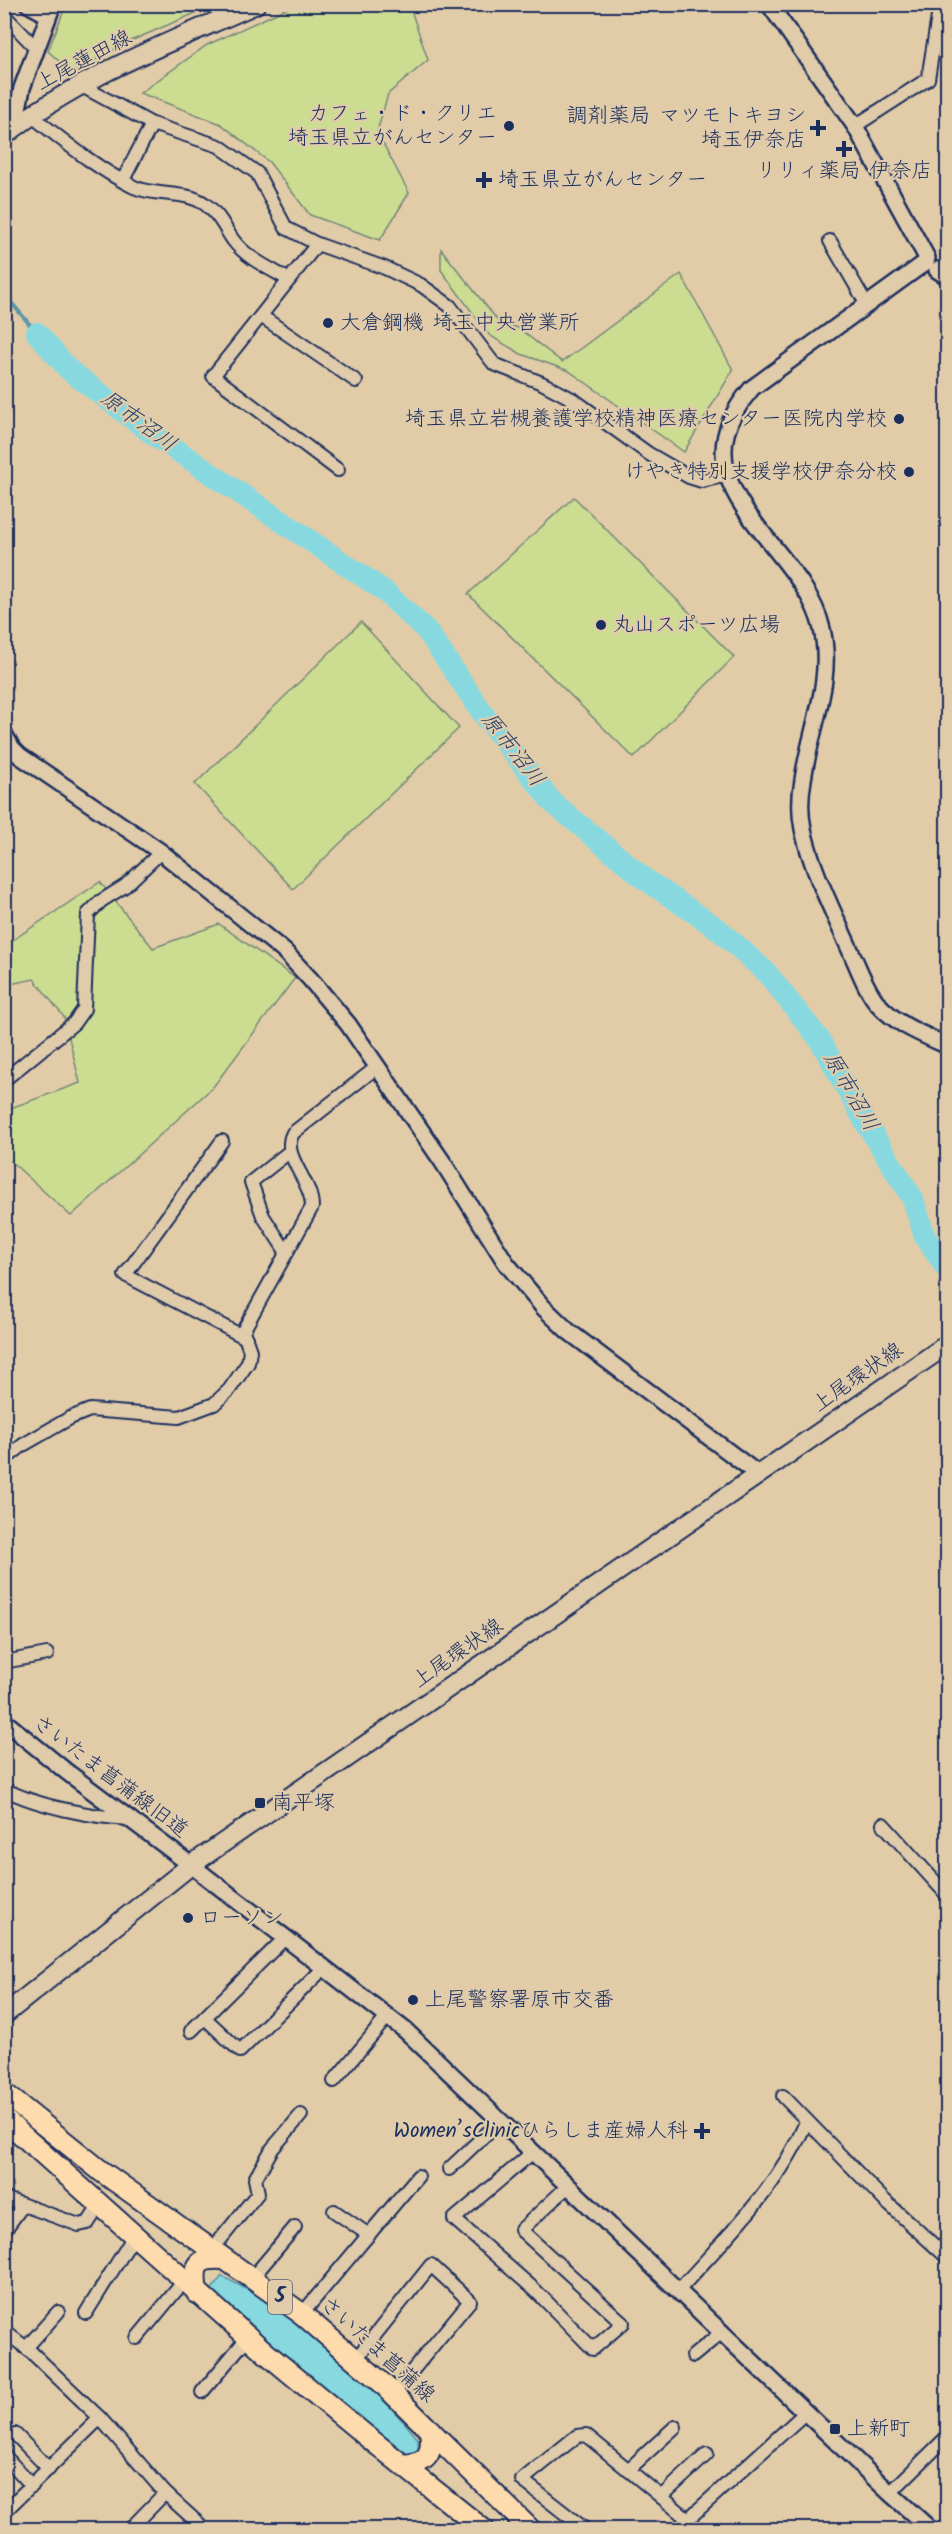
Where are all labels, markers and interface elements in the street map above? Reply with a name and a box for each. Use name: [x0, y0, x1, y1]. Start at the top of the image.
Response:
street label: 上尾蓮田線: [30, 22, 138, 100]
place label: カフェ・ド・クリエ 埼玉県立がんセンター: [288, 98, 497, 155]
place label: 調剤薬局 マツモトキヨシ 埼玉伊奈店: [567, 100, 806, 157]
marker: カフェ・ド・クリエ 埼玉県立がんセンター: [502, 119, 516, 133]
marker: 調剤薬局 マツモトキヨシ 埼玉伊奈店: [811, 121, 825, 135]
marker: リリィ薬局 伊奈店: [837, 142, 851, 156]
place label: リリィ薬局 伊奈店: [756, 155, 932, 188]
place label: 埼玉県立がんセンター: [498, 164, 707, 197]
marker: 埼玉県立がんセンター: [475, 171, 493, 189]
place label: 大倉鋼機 埼玉中央営業所: [340, 307, 579, 340]
marker: 大倉鋼機 埼玉中央営業所: [321, 316, 335, 330]
water label: 原市沼川: [92, 382, 184, 462]
place label: 埼玉県立岩槻養護学校精神医療センター医院内学校: [405, 403, 887, 436]
marker: 埼玉県立岩槻養護学校精神医療センター医院内学校: [892, 412, 906, 426]
place label: けやき特別支援学校伊奈分校: [624, 456, 897, 489]
marker: けやき特別支援学校伊奈分校: [902, 465, 916, 479]
place label: 丸山スポーツ広場: [613, 609, 781, 642]
marker: 丸山スポーツ広場: [594, 618, 608, 632]
water label: 原市沼川: [471, 705, 553, 795]
water label: 原市沼川: [813, 1045, 887, 1139]
street label: 上尾環状線: [806, 1334, 910, 1422]
street label: 上尾環状線: [406, 1610, 510, 1698]
street label: さいたま菖蒲線旧道: [25, 1707, 195, 1847]
place label: 南平塚: [272, 1787, 335, 1820]
marker: 南平塚: [253, 1796, 267, 1810]
place label: ローソン: [200, 1902, 284, 1935]
marker: ローソン: [181, 1911, 195, 1925]
place label: 上尾警察署原市交番: [425, 1984, 614, 2017]
marker: 上尾警察署原市交番: [406, 1993, 420, 2007]
place label: Women’sClinicひらしま産婦人科: [393, 2115, 688, 2148]
marker: Women’sClinicひらしま産婦人科: [693, 2122, 711, 2140]
road number: 5: [268, 2280, 292, 2314]
street label: さいたま菖蒲線: [312, 2289, 442, 2411]
place label: 上新町: [847, 2413, 910, 2446]
marker: 上新町: [828, 2422, 842, 2436]

